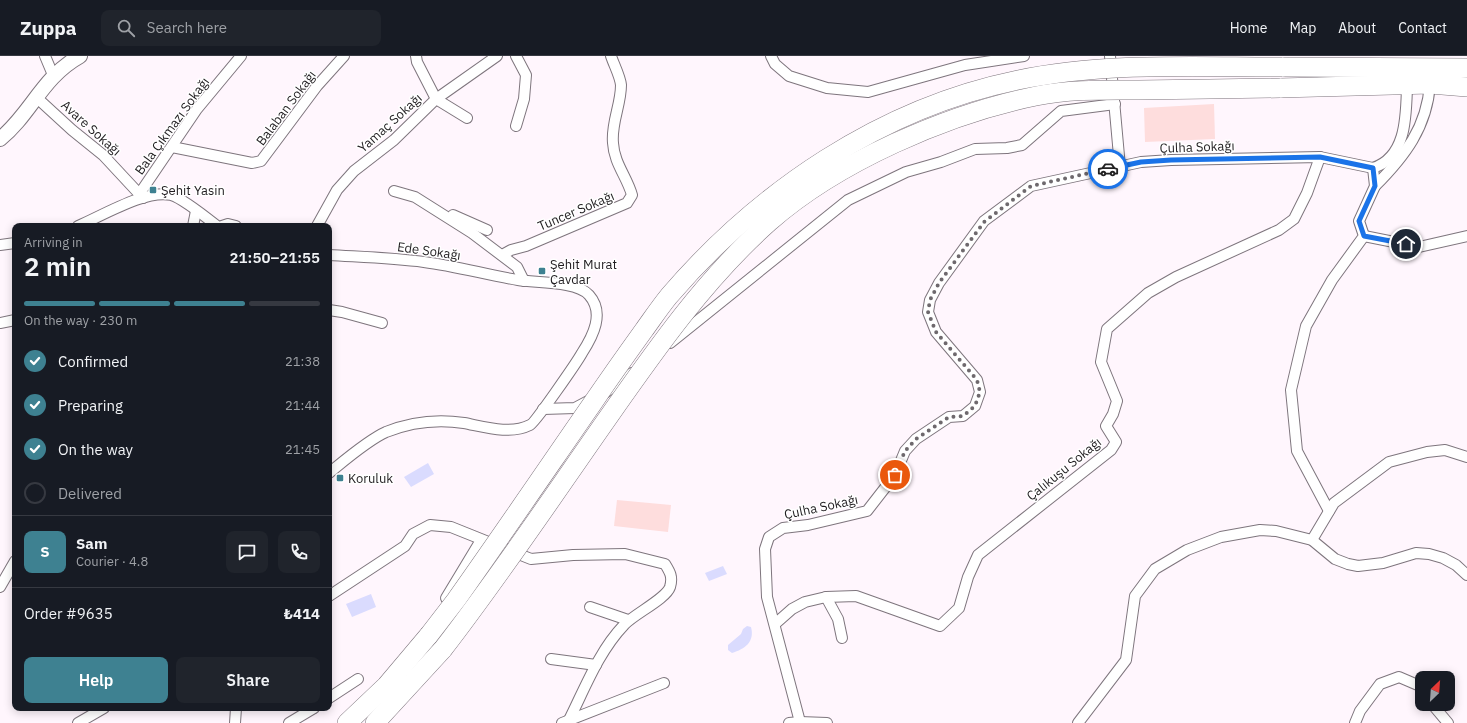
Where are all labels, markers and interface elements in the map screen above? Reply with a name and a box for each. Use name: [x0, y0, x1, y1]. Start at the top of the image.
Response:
search box: [101, 10, 381, 46]
text: Zuppa: [20, 16, 77, 40]
icon: search: [115, 17, 137, 39]
text: Search here: [147, 18, 227, 37]
text: Home: [1230, 19, 1267, 37]
text: Map: [1289, 19, 1316, 37]
text: About: [1338, 19, 1376, 37]
text: Contact: [1398, 19, 1447, 37]
street label: Balaban Sokağı: [252, 67, 320, 149]
street label: Bala Çıkmazı Sokağı: [131, 74, 213, 178]
street label: Yamaç Sokağı: [354, 90, 426, 156]
street label: Avare Sokağı: [57, 97, 125, 159]
street label: Çulha Sokağı: [1159, 137, 1235, 157]
courier: [1088, 149, 1128, 189]
icon: car: [1097, 158, 1119, 180]
place label: Şehit Yasin: [161, 182, 225, 199]
marker: Şehit Yasin: [148, 185, 158, 195]
street label: Tuncer Sokağı: [535, 187, 617, 235]
pin: [1389, 227, 1423, 261]
icon: home: [1395, 233, 1417, 255]
text: Arriving in: [24, 234, 83, 251]
street label: Ede Sokağı: [396, 238, 462, 264]
text: 21:50–21:55: [230, 248, 320, 267]
text: 2 min: [24, 249, 91, 283]
place label: Şehit Murat Çavdar: [550, 256, 617, 288]
marker: Şehit Murat Çavdar: [537, 266, 547, 276]
text: On the way · 230 m: [24, 312, 137, 329]
icon: check: [24, 350, 46, 372]
text: Confirmed: [58, 352, 128, 371]
text: 21:38: [285, 353, 320, 370]
icon: check: [24, 394, 46, 416]
text: Preparing: [58, 396, 123, 415]
text: 21:44: [285, 397, 320, 414]
street label: Çalıkuşu Sokağı: [1023, 434, 1105, 504]
icon: check: [24, 438, 46, 460]
text: On the way: [58, 440, 133, 459]
text: 21:45: [285, 441, 320, 458]
pin: [878, 458, 912, 492]
icon: bag: [884, 464, 906, 486]
place label: Koruluk: [348, 470, 393, 487]
marker: Koruluk: [335, 473, 345, 483]
text: Delivered: [58, 484, 122, 503]
street label: Çulha Sokağı: [782, 491, 860, 523]
button: chat: [226, 531, 268, 573]
button: phone: [278, 531, 320, 573]
text: Sam: [76, 534, 107, 553]
text: S: [40, 542, 50, 561]
text: Courier · 4.8: [76, 553, 148, 570]
text: Order #9635: [24, 604, 113, 623]
text: ₺414: [284, 604, 320, 623]
button: Help: [24, 657, 168, 703]
button: Share: [176, 657, 320, 703]
north arrow: [1415, 671, 1455, 711]
map controls: [1415, 671, 1455, 711]

